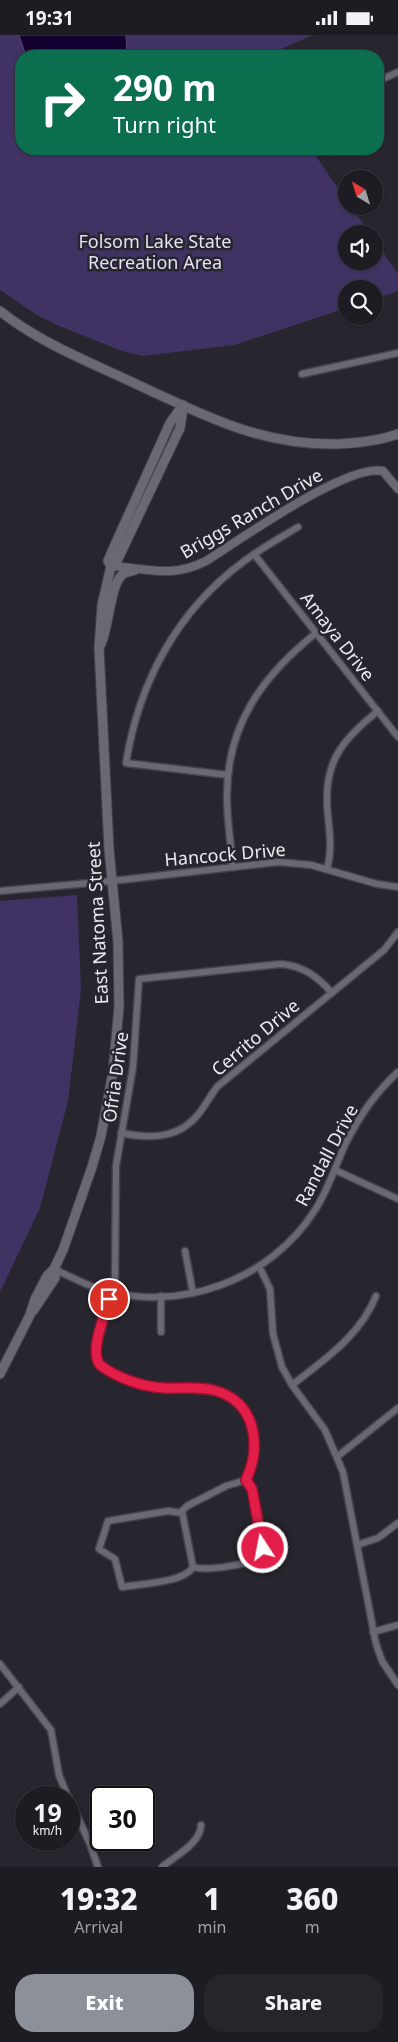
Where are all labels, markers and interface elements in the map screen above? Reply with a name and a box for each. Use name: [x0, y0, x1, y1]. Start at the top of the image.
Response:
text: 19:31: [25, 5, 74, 31]
text: 290 m: [113, 64, 216, 111]
icon: right: [30, 70, 95, 135]
text: Turn right: [113, 109, 216, 139]
north arrow: [338, 170, 382, 215]
map controls: [338, 170, 383, 325]
button: sound: [338, 225, 383, 270]
park label: Folsom Lake State Recreation Area: [79, 229, 232, 274]
button: search: [338, 280, 383, 325]
street label: Briggs Ranch Drive: [175, 462, 327, 564]
street label: Amaya Drive: [296, 586, 380, 686]
street label: Hancock Drive: [163, 837, 287, 871]
street label: East Natoma Street: [81, 841, 113, 1005]
street label: Cerrito Drive: [206, 993, 304, 1081]
street label: Ofria Drive: [97, 1030, 133, 1124]
street label: Randall Drive: [289, 1100, 363, 1210]
pin: [88, 1278, 130, 1320]
icon: arrive: [95, 1285, 123, 1313]
position arrow: [236, 1521, 288, 1573]
speed limit sign: 30: [90, 1786, 155, 1851]
text: 19: [33, 1795, 62, 1829]
text: km/h: [33, 1822, 62, 1839]
text: 19:32: [60, 1878, 138, 1919]
text: 1: [203, 1878, 221, 1919]
text: 360: [286, 1878, 338, 1919]
text: Arrival: [74, 1916, 123, 1938]
text: min: [197, 1916, 226, 1938]
text: m: [305, 1916, 320, 1938]
button: Exit: [15, 1974, 194, 2032]
button: Share: [204, 1974, 383, 2032]

